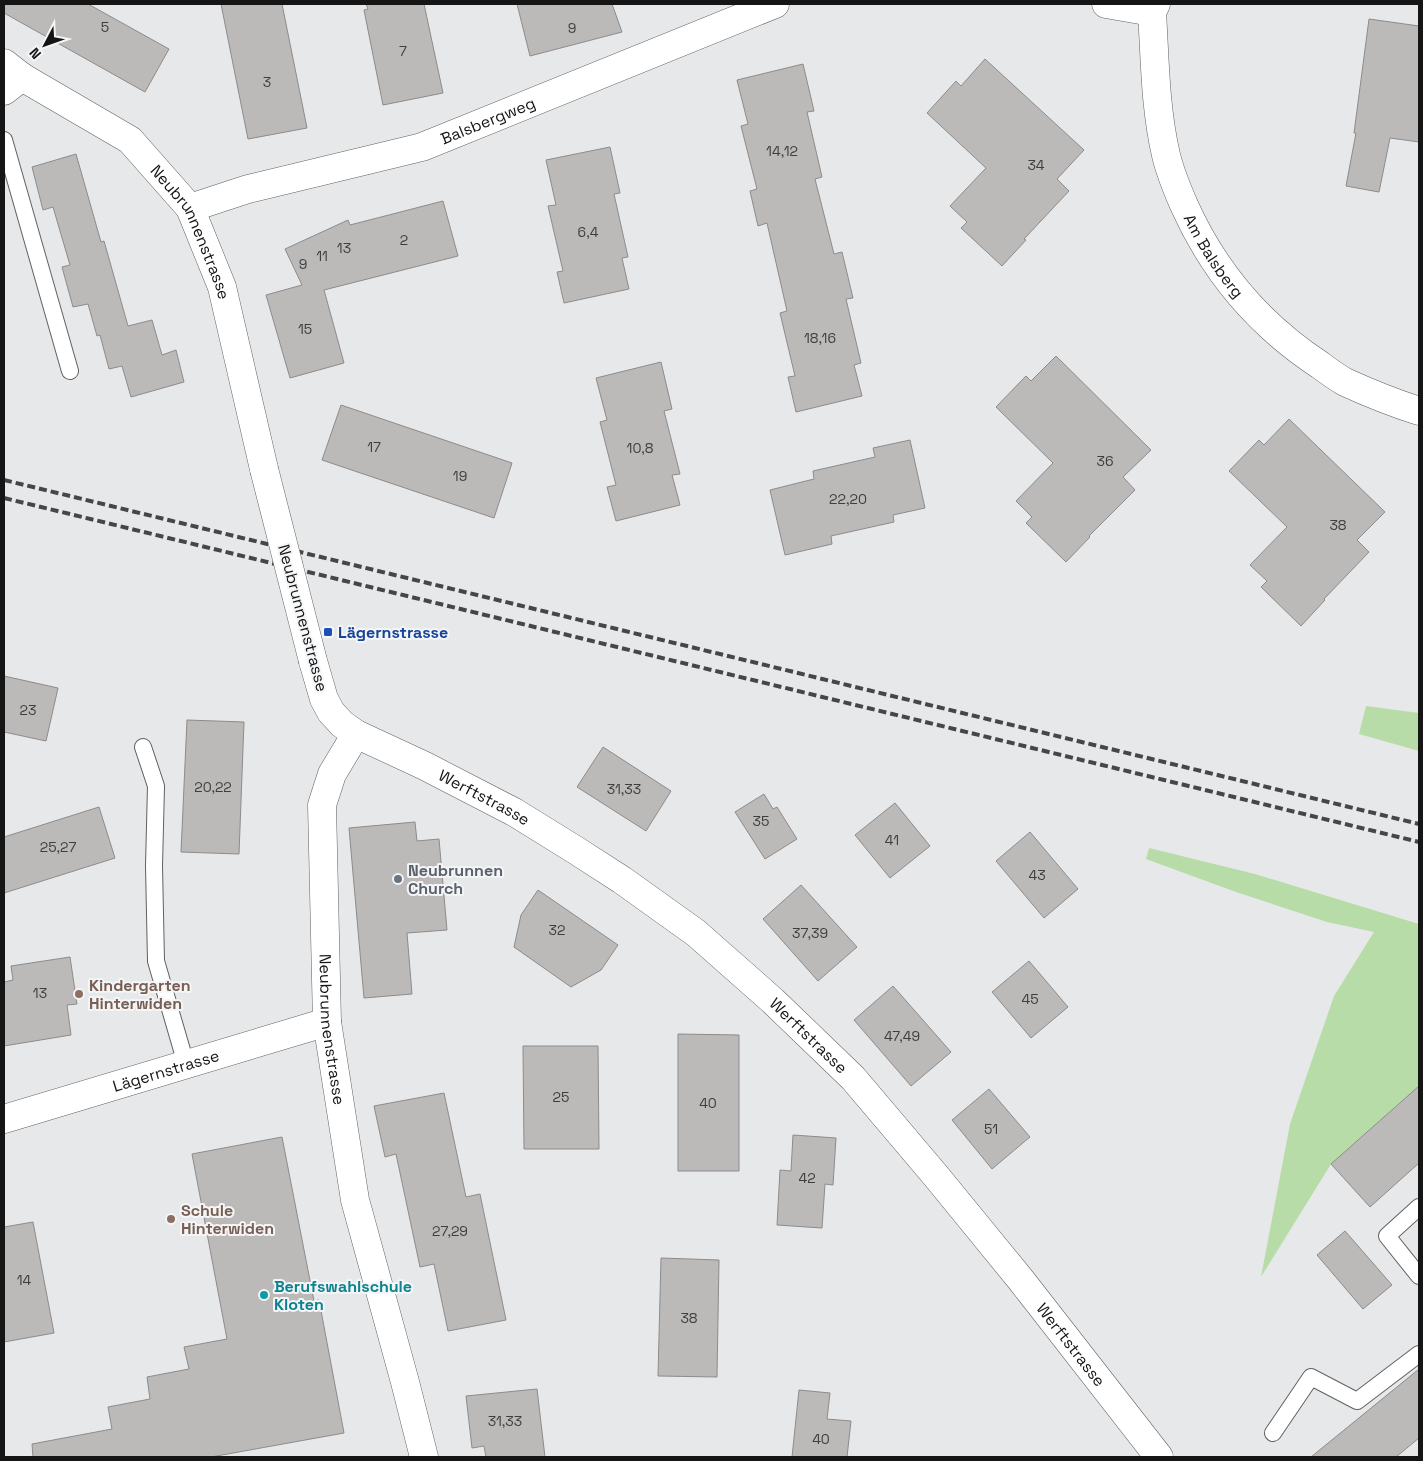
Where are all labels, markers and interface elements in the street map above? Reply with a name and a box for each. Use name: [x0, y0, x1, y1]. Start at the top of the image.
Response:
house number: 5: [101, 18, 109, 36]
house number: 9: [568, 19, 576, 37]
north arrow: [20, 20, 70, 70]
house number: 7: [399, 42, 407, 60]
text: N: [25, 44, 45, 63]
house number: 3: [263, 73, 271, 91]
street label: Balsbergweg: [437, 92, 538, 149]
house number: 14,12: [766, 142, 798, 160]
house number: 34: [1027, 156, 1045, 174]
street label: Neubrunnenstrasse: [146, 160, 235, 301]
street label: Am Balsberg: [1179, 210, 1249, 302]
house number: 6,4: [578, 223, 599, 241]
house number: 2: [400, 231, 408, 249]
house number: 13: [337, 239, 351, 257]
house number: 11: [316, 247, 328, 265]
house number: 9: [299, 255, 307, 273]
house number: 15: [298, 320, 312, 338]
house number: 18,16: [804, 329, 836, 347]
house number: 17: [367, 438, 381, 456]
house number: 10,8: [627, 439, 654, 457]
house number: 36: [1096, 452, 1114, 470]
house number: 19: [453, 467, 467, 485]
house number: 22,20: [829, 490, 867, 508]
house number: 38: [1329, 516, 1347, 534]
street label: Neubrunnenstrasse: [273, 542, 333, 694]
place label: Lägernstrasse: [338, 622, 448, 643]
marker: Lägernstrasse: [322, 626, 334, 638]
house number: 23: [20, 701, 36, 719]
street label: Werftstrasse: [435, 764, 534, 830]
house number: 20,22: [194, 778, 232, 796]
house number: 31,33: [607, 780, 641, 798]
house number: 35: [753, 812, 769, 830]
house number: 41: [885, 831, 899, 849]
house number: 25,27: [40, 838, 76, 856]
place label: Neubrunnen Church: [408, 860, 503, 899]
house number: 43: [1028, 866, 1046, 884]
marker: Neubrunnen Church: [392, 873, 404, 885]
house number: 32: [549, 921, 565, 939]
house number: 37,39: [792, 924, 828, 942]
street label: Neubrunnenstrasse: [315, 954, 350, 1106]
place label: Kindergarten Hinterwiden: [89, 975, 191, 1014]
house number: 13: [33, 984, 47, 1002]
marker: Kindergarten Hinterwiden: [73, 988, 85, 1000]
house number: 45: [1021, 990, 1039, 1008]
street label: Werftstrasse: [765, 993, 852, 1078]
house number: 47,49: [884, 1027, 920, 1045]
street label: Lägernstrasse: [110, 1044, 222, 1096]
house number: 25: [553, 1088, 569, 1106]
house number: 40: [699, 1094, 717, 1112]
house number: 51: [984, 1120, 998, 1138]
house number: 42: [798, 1169, 816, 1187]
place label: Schule Hinterwiden: [181, 1200, 274, 1239]
marker: Schule Hinterwiden: [165, 1213, 177, 1225]
house number: 27,29: [432, 1222, 468, 1240]
house number: 14: [17, 1271, 32, 1289]
place label: Berufswahlschule Kloten: [274, 1276, 412, 1315]
marker: Berufswahlschule Kloten: [258, 1289, 270, 1301]
street label: Werftstrasse: [1032, 1298, 1110, 1391]
house number: 38: [680, 1309, 698, 1327]
house number: 31,33: [488, 1412, 522, 1430]
house number: 40: [812, 1430, 830, 1448]

